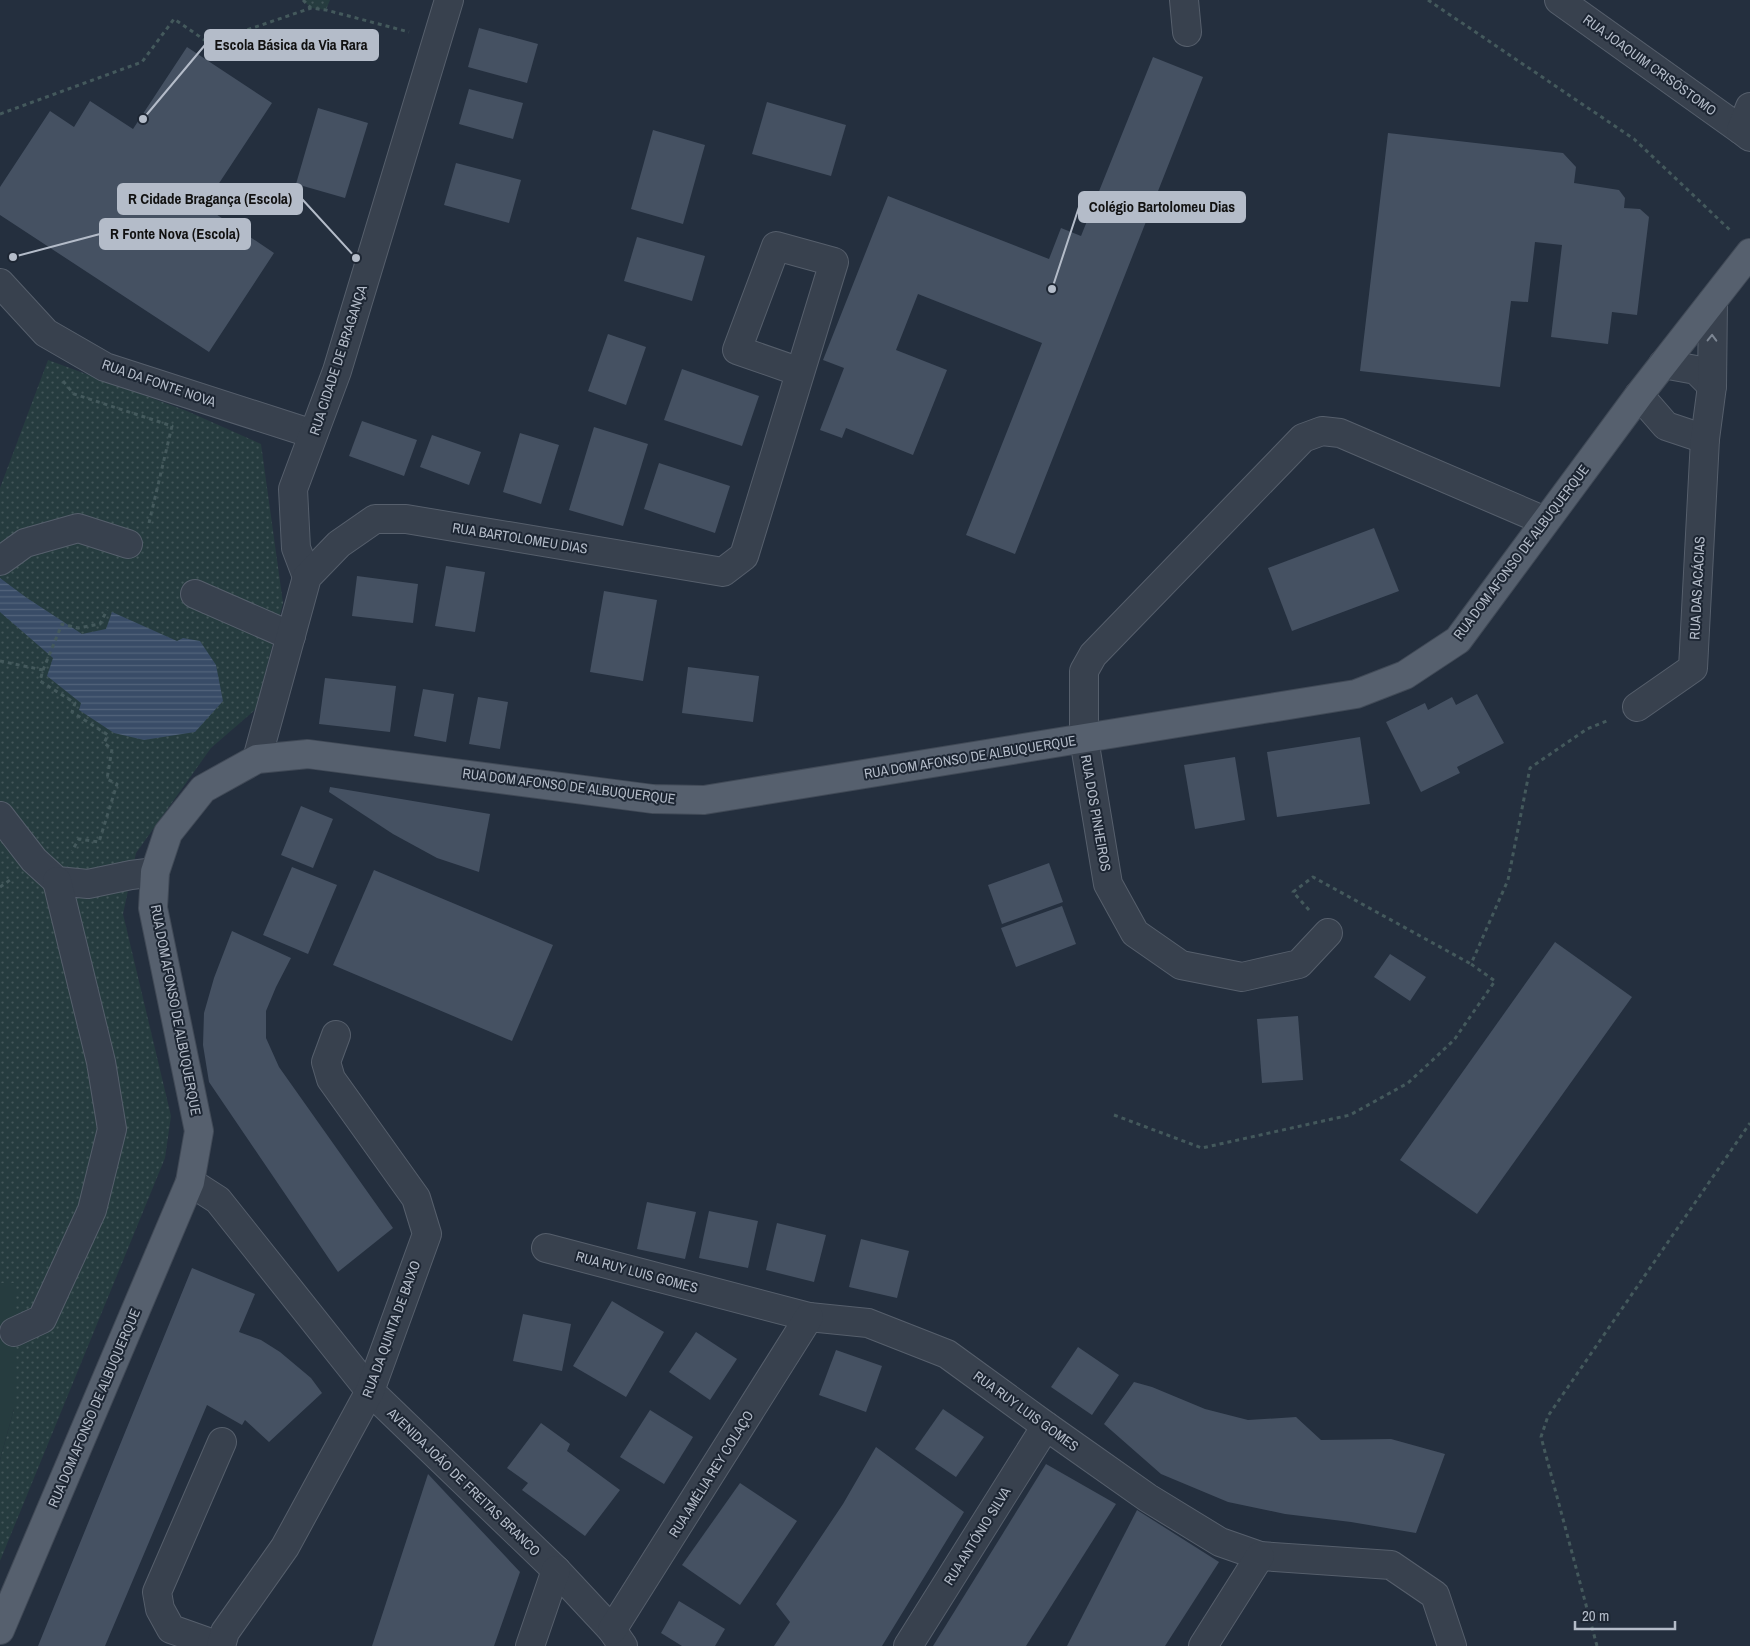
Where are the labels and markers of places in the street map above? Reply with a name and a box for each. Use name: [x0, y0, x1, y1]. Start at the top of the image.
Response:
callout: Escola Básica da Via Rara: [205, 30, 378, 60]
callout: R Cidade Bragança (Escola): [118, 184, 302, 214]
callout: Colégio Bartolomeu Dias: [1079, 192, 1245, 222]
callout: R Fonte Nova (Escola): [100, 219, 250, 249]

